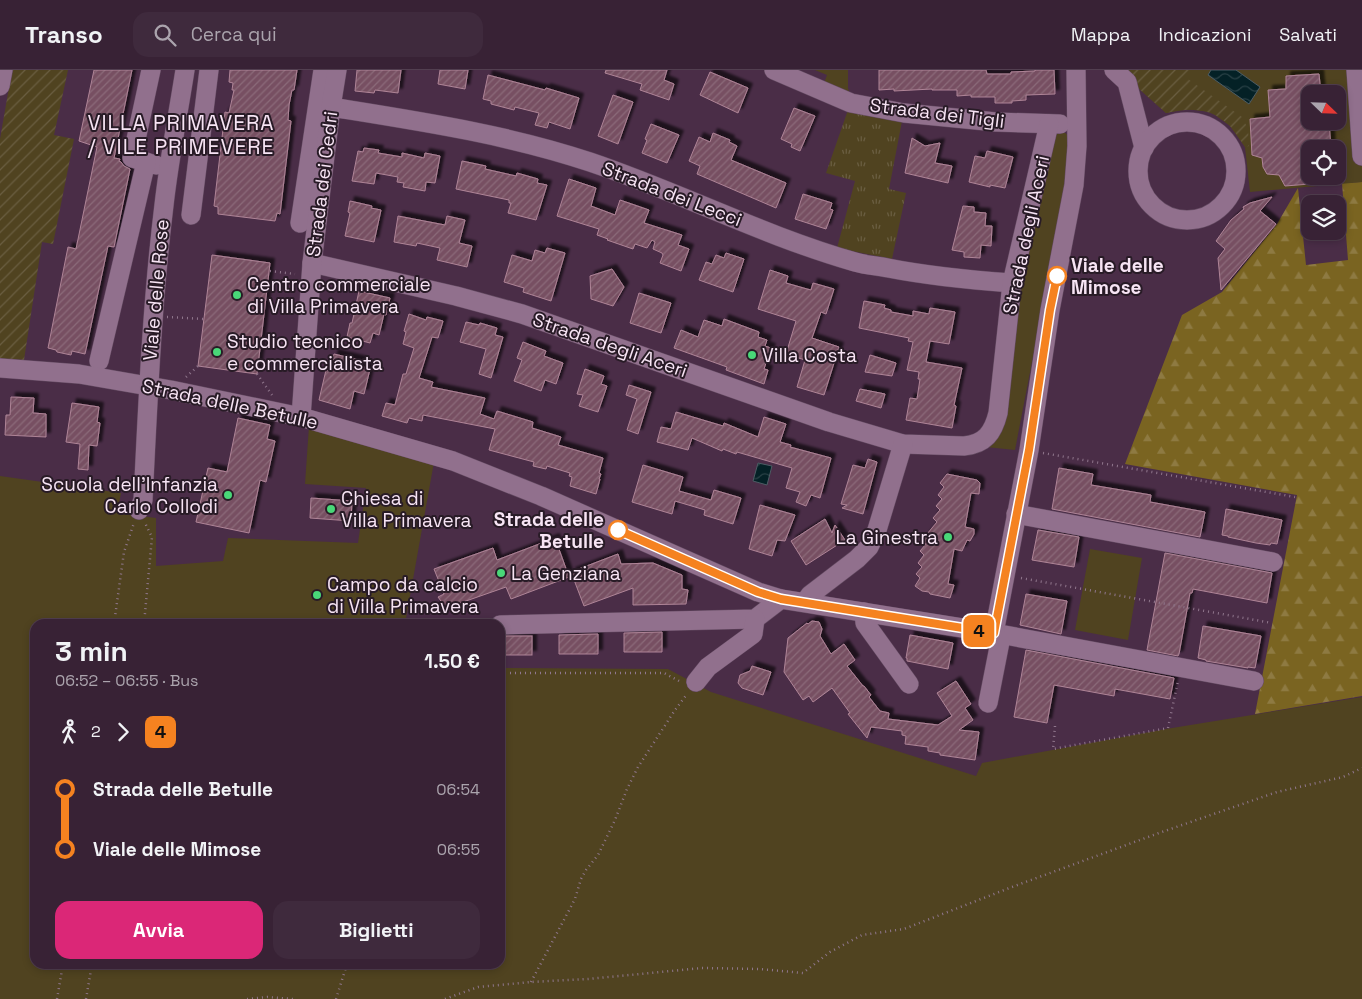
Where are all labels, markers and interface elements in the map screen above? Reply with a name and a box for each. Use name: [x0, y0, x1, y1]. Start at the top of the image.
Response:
search box: [133, 12, 483, 57]
text: Transo: [25, 19, 103, 50]
icon: search: [151, 21, 179, 49]
text: Cerca qui: [191, 22, 277, 47]
text: Mappa: [1071, 23, 1130, 46]
text: Indicazioni: [1158, 23, 1251, 46]
text: Salvati: [1279, 23, 1337, 46]
north arrow: [1301, 85, 1346, 130]
map controls: [1301, 85, 1346, 240]
street label: Strada dei Tigli: [868, 92, 1006, 134]
district label: VILLA PRIMAVERA / VILE PRIMEVERE: [88, 109, 275, 160]
street label: Strada dei Cedri: [301, 110, 343, 258]
button: locate: [1301, 140, 1346, 185]
street label: Strada degli Aceri: [997, 153, 1055, 317]
street label: Strada dei Lecci: [598, 156, 746, 232]
button: layers: [1301, 195, 1346, 240]
street label: Viale delle Rose: [137, 218, 175, 362]
place label: Viale delle Mimose: [1071, 253, 1164, 300]
marker: Viale delle Mimose: [1047, 266, 1067, 286]
place label: Centro commerciale di Villa Primavera: [247, 272, 431, 319]
marker: Centro commerciale di Villa Primavera: [231, 289, 243, 301]
street label: Strada degli Aceri: [529, 307, 691, 383]
place label: Studio tecnico e commercialista: [227, 329, 383, 376]
place label: Villa Costa: [762, 343, 857, 368]
marker: Studio tecnico e commercialista: [211, 346, 223, 358]
marker: Villa Costa: [746, 349, 758, 361]
street label: Strada delle Betulle: [140, 373, 320, 435]
place label: Scuola dell'Infanzia Carlo Collodi: [41, 472, 218, 519]
place label: Chiesa di Villa Primavera: [341, 486, 471, 533]
marker: Scuola dell'Infanzia Carlo Collodi: [222, 489, 234, 501]
marker: Chiesa di Villa Primavera: [325, 503, 337, 515]
place label: Strada delle Betulle: [494, 507, 604, 554]
marker: Strada delle Betulle: [608, 520, 628, 540]
place label: La Ginestra: [835, 525, 938, 550]
marker: La Ginestra: [942, 531, 954, 543]
place label: La Genziana: [511, 561, 621, 586]
marker: La Genziana: [495, 567, 507, 579]
place label: Campo da calcio di Villa Primavera: [327, 572, 479, 619]
marker: Campo da calcio di Villa Primavera: [311, 589, 323, 601]
line badge: 4: [963, 615, 995, 647]
text: 4: [973, 619, 985, 642]
text: 3 min: [55, 633, 128, 669]
text: 1.50 €: [424, 649, 480, 674]
text: 06:52 – 06:55 · Bus: [55, 670, 199, 691]
icon: walk: [55, 718, 83, 746]
icon: forward: [109, 718, 137, 746]
text: 4: [155, 720, 166, 743]
text: 2: [91, 721, 101, 742]
text: Strada delle Betulle: [93, 777, 273, 802]
text: 06:54: [436, 779, 480, 800]
text: Viale delle Mimose: [93, 837, 261, 862]
text: 06:55: [437, 839, 480, 860]
button: Avvia: [55, 901, 263, 959]
button: Biglietti: [273, 901, 480, 959]

